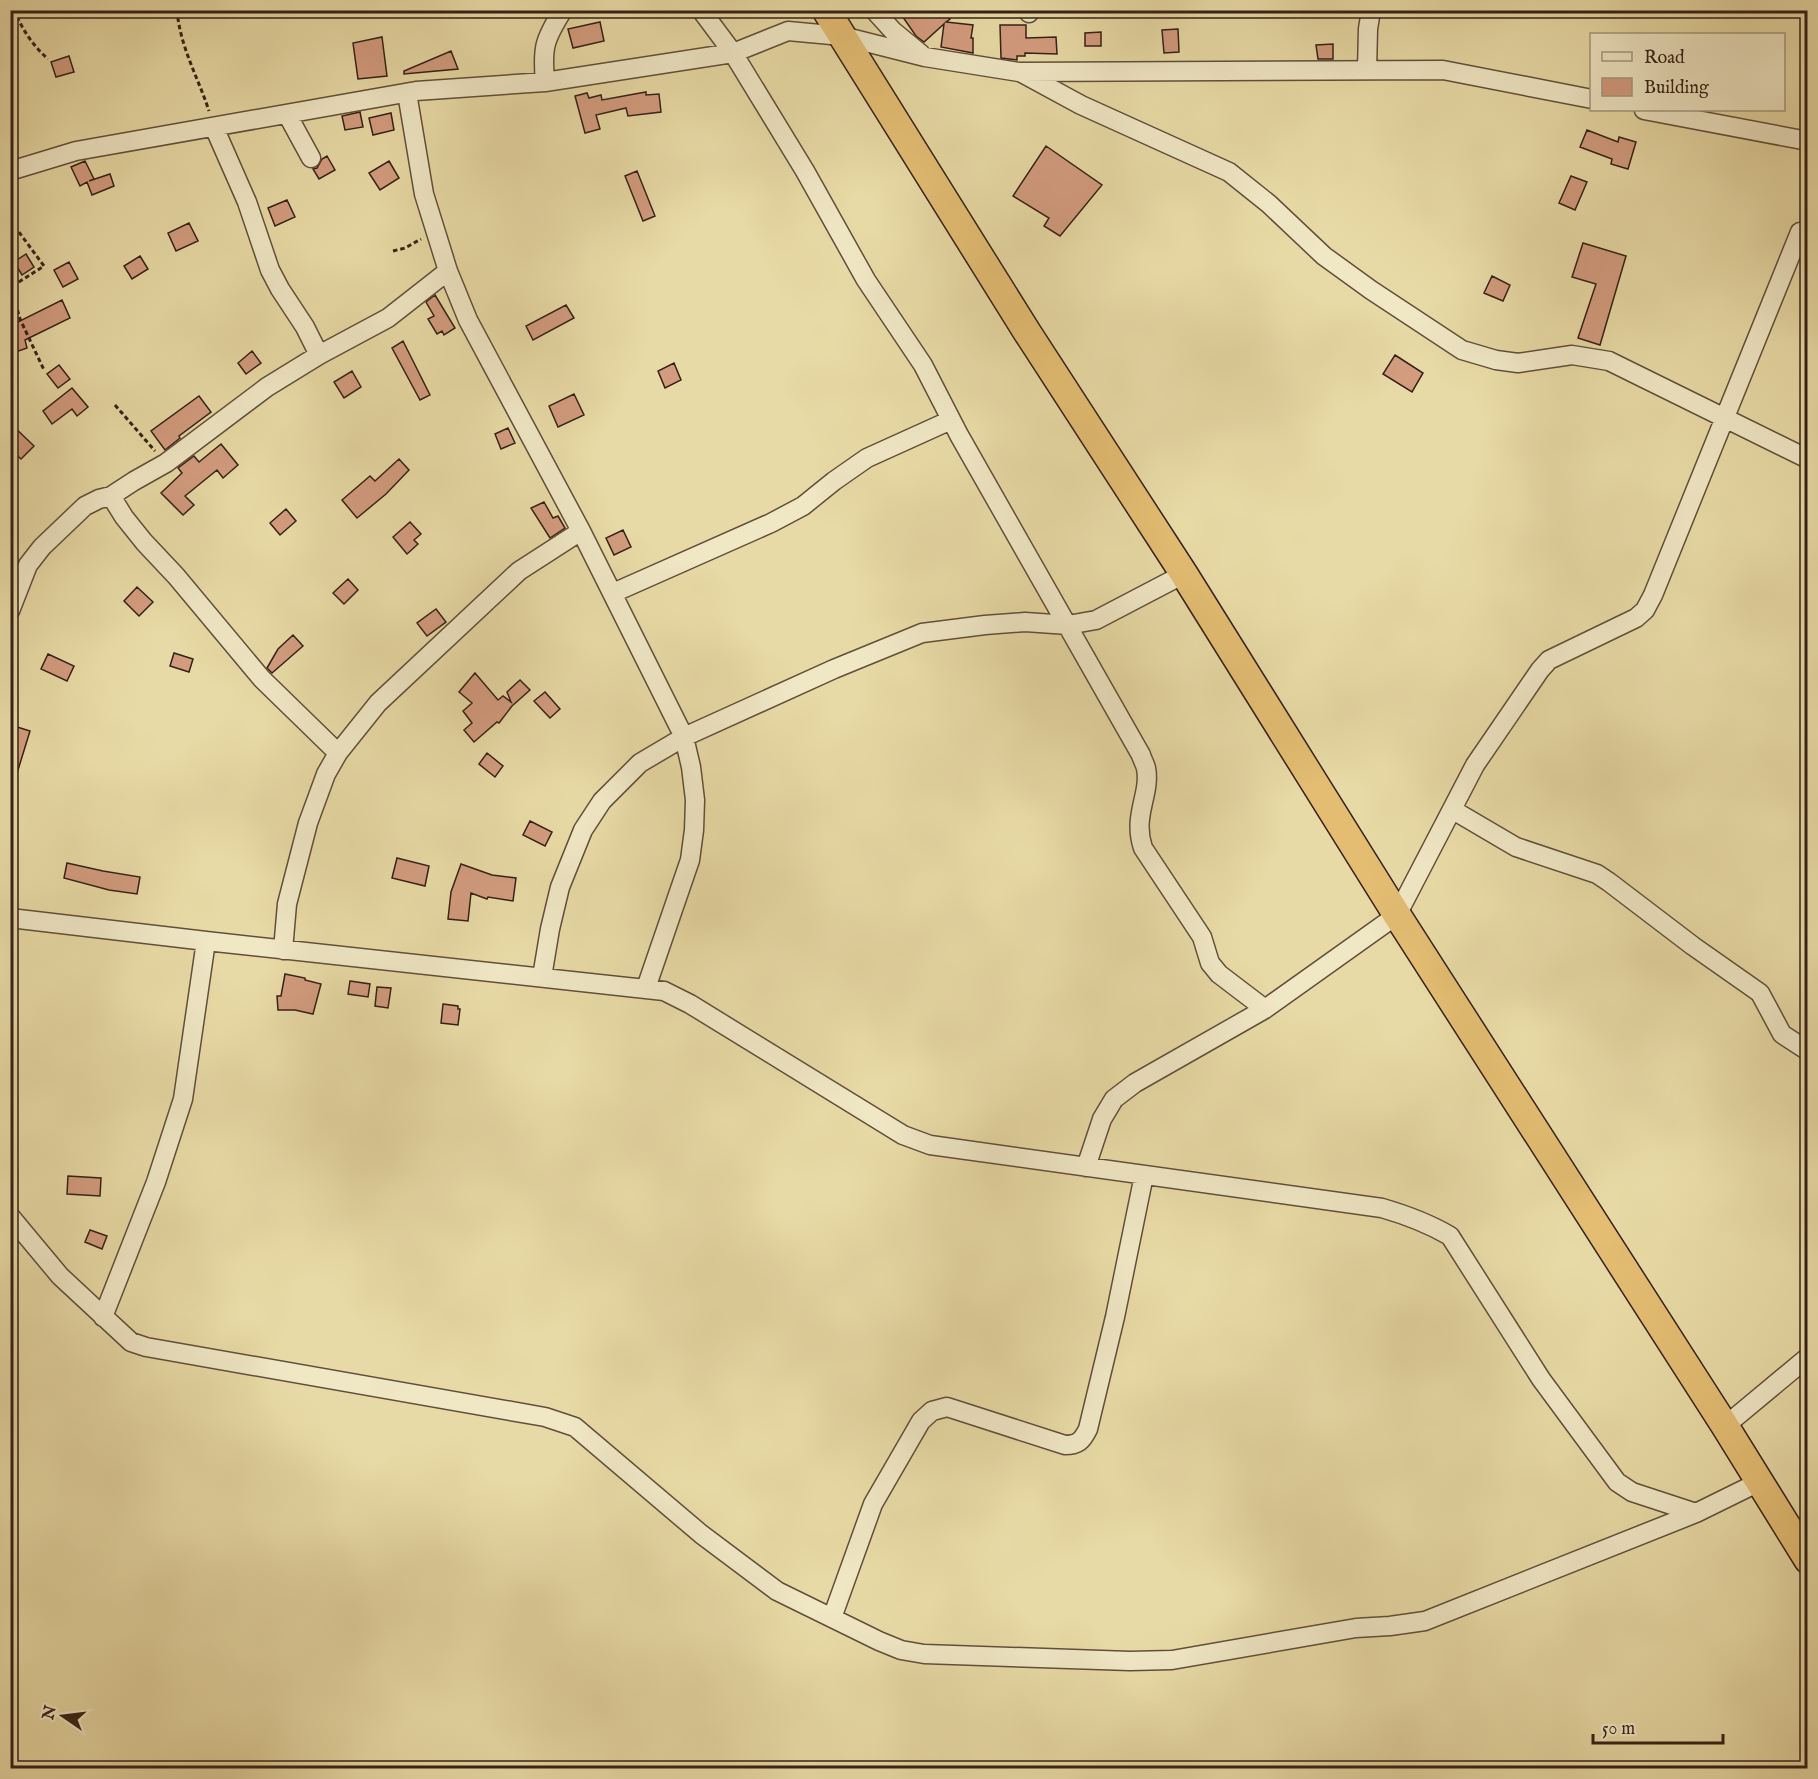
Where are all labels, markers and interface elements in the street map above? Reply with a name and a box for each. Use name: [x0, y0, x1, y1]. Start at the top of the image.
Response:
legend: [1590, 33, 1785, 111]
text: Road: [1644, 47, 1685, 70]
text: Building: [1644, 77, 1709, 100]
north arrow: [33, 1686, 93, 1746]
text: N: [39, 1704, 62, 1723]
scale bar: [1593, 1707, 1724, 1745]
text: 50 m: [1602, 1718, 1635, 1741]

